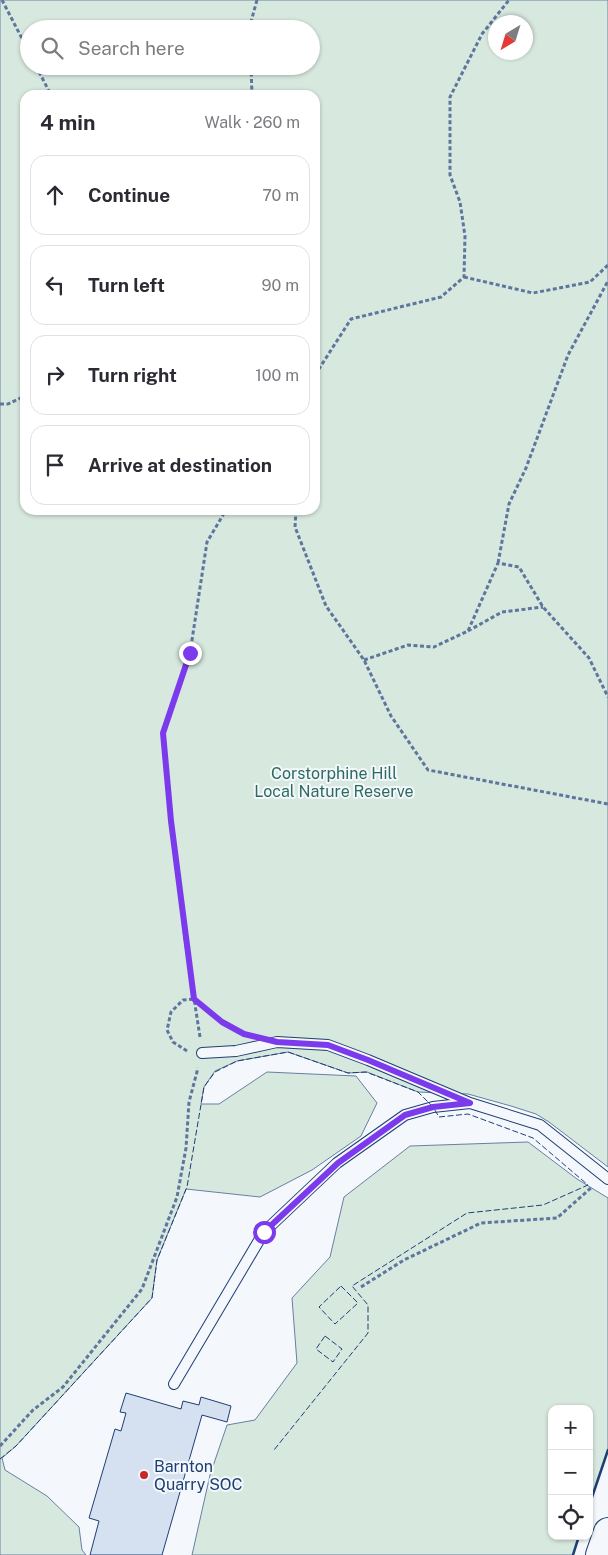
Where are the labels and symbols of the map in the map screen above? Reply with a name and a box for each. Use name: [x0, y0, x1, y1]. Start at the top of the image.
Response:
north arrow: [488, 15, 533, 60]
route end: [179, 642, 202, 665]
park label: Corstorphine Hill Local Nature Reserve: [254, 764, 414, 801]
route start: [253, 1221, 276, 1244]
place label: Barnton Quarry SOC: [154, 1457, 242, 1494]
marker: Barnton Quarry SOC: [138, 1469, 150, 1481]

